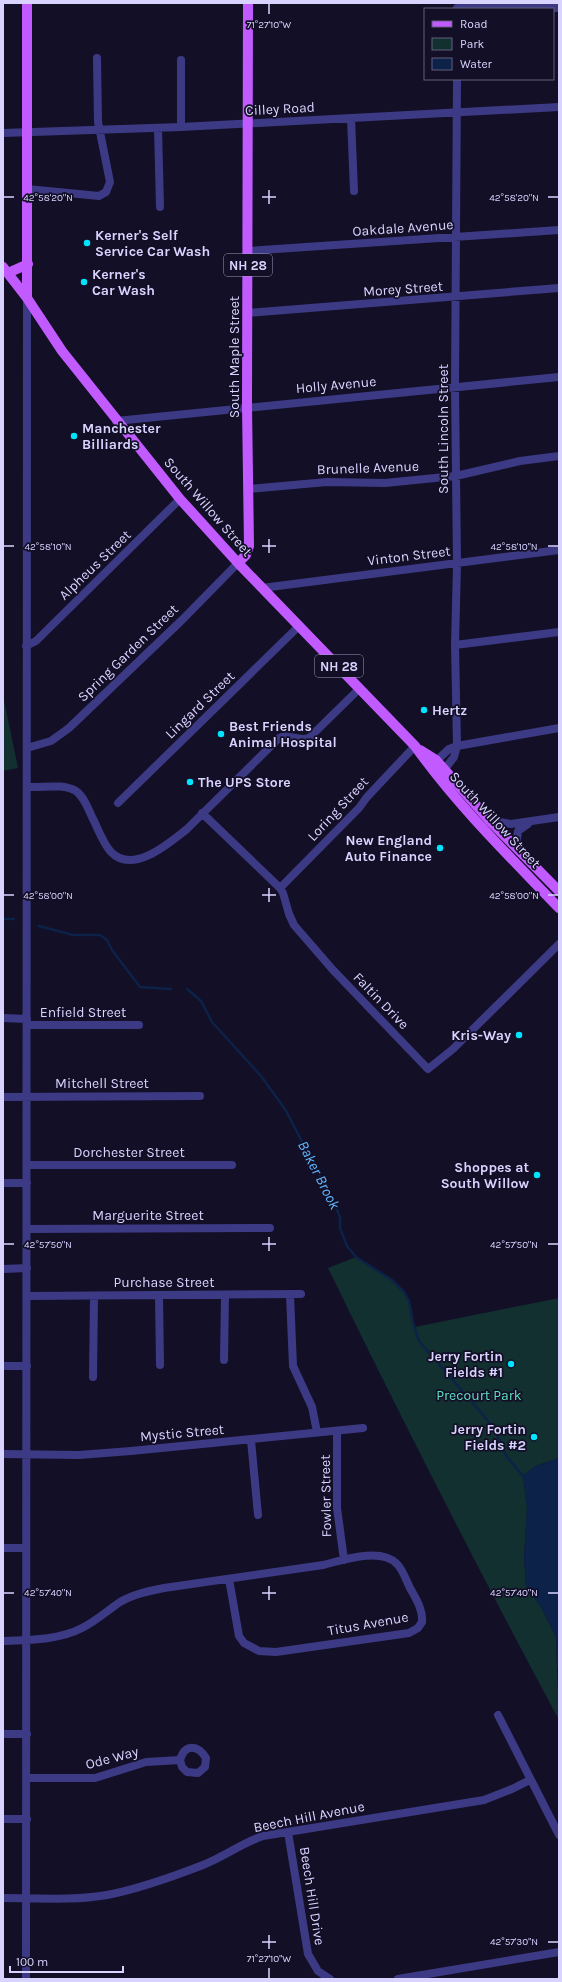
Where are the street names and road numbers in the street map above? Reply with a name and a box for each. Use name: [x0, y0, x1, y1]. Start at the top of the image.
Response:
street label: Cilley Road: [245, 99, 315, 119]
street label: Oakdale Avenue: [352, 216, 454, 240]
road number: NH 28: [224, 254, 272, 276]
street label: Morey Street: [362, 278, 444, 300]
street label: South Maple Street: [226, 296, 243, 418]
street label: South Lincoln Street: [435, 364, 452, 494]
street label: Holly Avenue: [295, 373, 377, 397]
street label: South Willow Street: [160, 454, 256, 560]
street label: Brunelle Avenue: [317, 458, 419, 478]
street label: Alpheus Street: [56, 526, 134, 604]
street label: Vinton Street: [366, 542, 452, 570]
street label: Spring Garden Street: [74, 601, 182, 705]
road number: NH 28: [315, 655, 363, 677]
street label: Lingard Street: [162, 668, 238, 742]
street label: South Willow Street: [446, 768, 544, 872]
street label: Loring Street: [304, 773, 372, 845]
street label: Faltin Drive: [350, 969, 412, 1033]
street label: Enfield Street: [40, 1004, 126, 1021]
street label: Mitchell Street: [55, 1075, 149, 1092]
street label: Dorchester Street: [73, 1144, 185, 1161]
street label: Marguerite Street: [92, 1207, 204, 1224]
street label: Purchase Street: [114, 1274, 214, 1291]
street label: Mystic Street: [139, 1421, 225, 1445]
street label: Fowler Street: [317, 1455, 335, 1537]
street label: Titus Avenue: [326, 1609, 410, 1639]
street label: Ode Way: [84, 1743, 141, 1773]
street label: Beech Hill Avenue: [252, 1798, 366, 1836]
street label: Beech Hill Drive: [296, 1846, 328, 1946]

